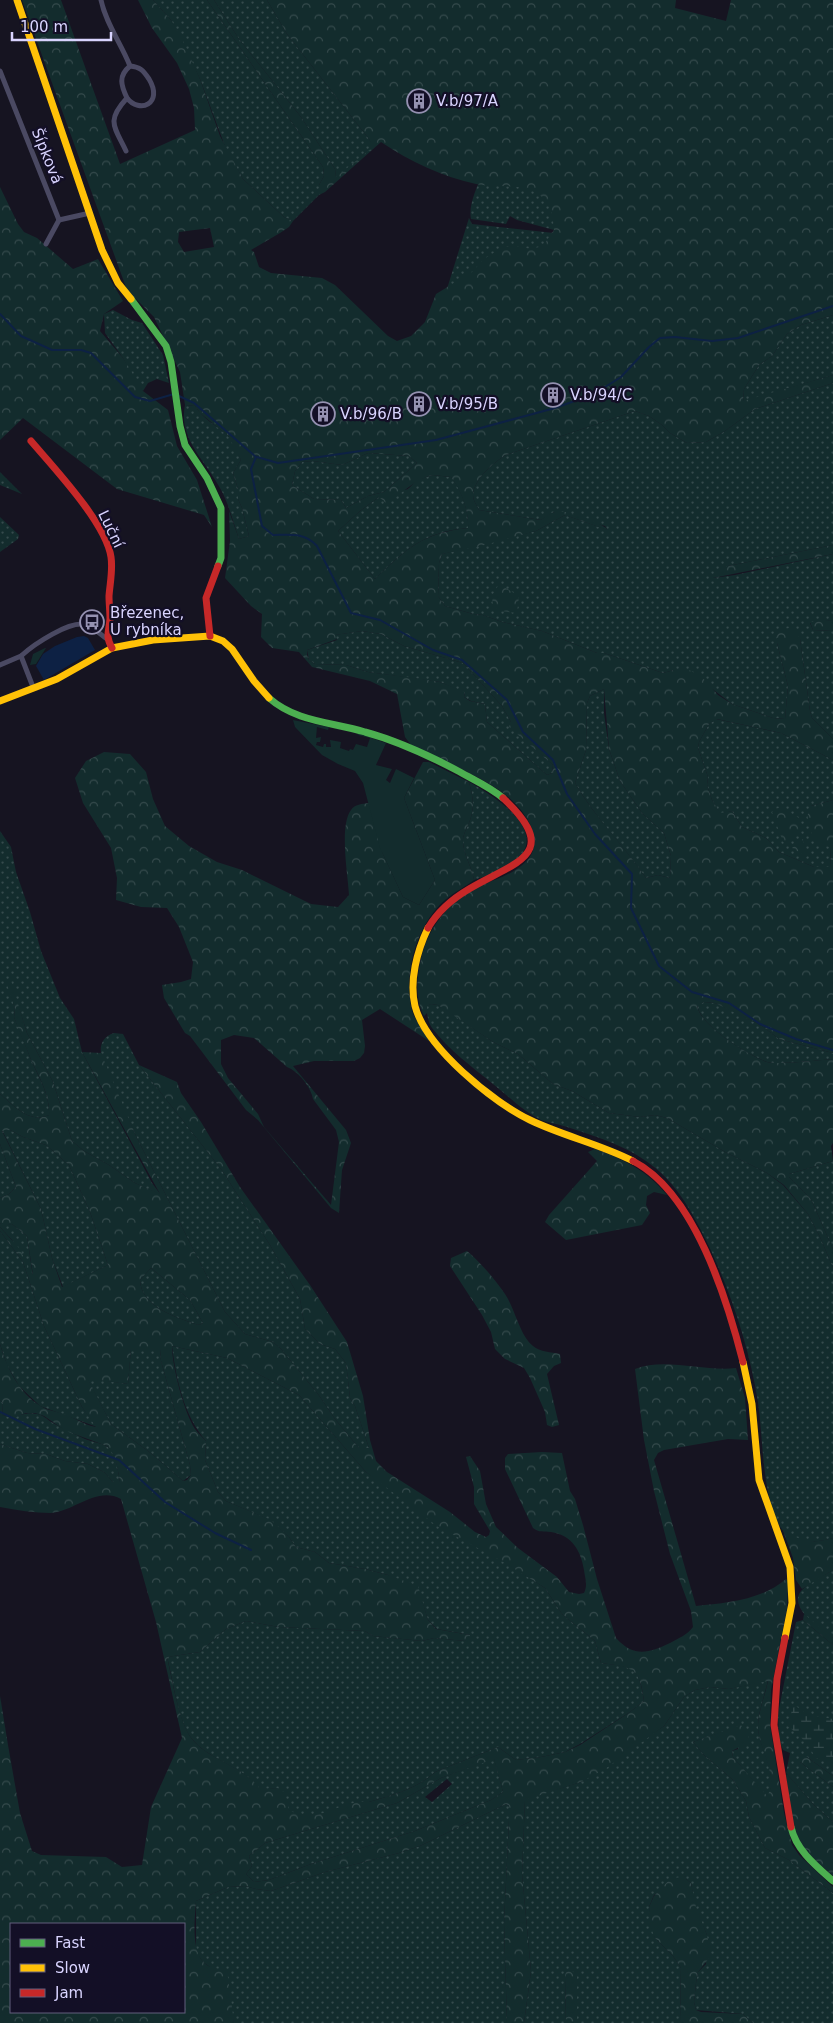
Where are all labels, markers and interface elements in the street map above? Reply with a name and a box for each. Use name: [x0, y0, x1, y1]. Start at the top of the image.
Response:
scale bar: [12, 10, 111, 42]
text: 100 m: [20, 18, 68, 36]
building icon: V.b/97/A: [406, 88, 432, 114]
place label: V.b/97/A: [436, 92, 499, 110]
street label: Šípková: [28, 125, 67, 187]
building icon: V.b/94/C: [540, 382, 566, 408]
place label: V.b/94/C: [570, 386, 632, 404]
building icon: V.b/95/B: [406, 391, 432, 417]
place label: V.b/95/B: [436, 395, 498, 413]
building icon: V.b/96/B: [310, 401, 336, 427]
place label: V.b/96/B: [340, 405, 402, 423]
street label: Luční: [94, 507, 128, 551]
place label: Březenec, U rybníka: [110, 604, 184, 639]
bus stop icon: Březenec, U rybníka: [79, 609, 105, 635]
legend: [10, 1923, 185, 2013]
text: Fast: [55, 1934, 85, 1952]
text: Slow: [55, 1959, 90, 1977]
text: Jam: [54, 1984, 83, 2002]

